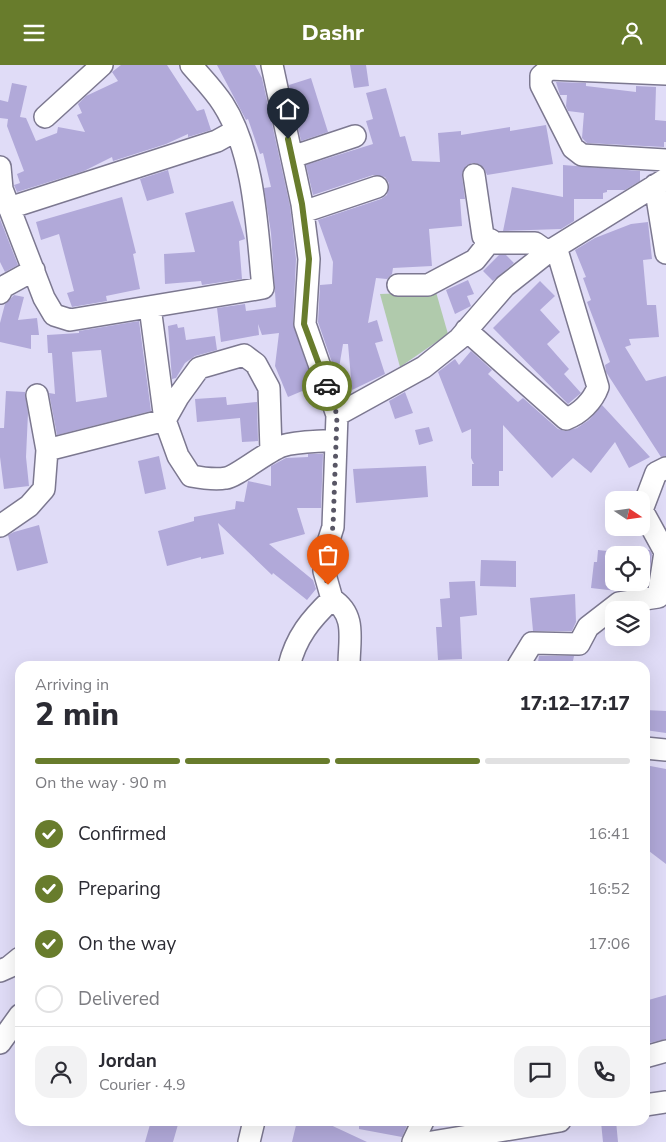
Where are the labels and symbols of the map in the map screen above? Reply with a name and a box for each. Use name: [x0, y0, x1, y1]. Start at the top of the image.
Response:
pin: [267, 88, 309, 139]
courier: [302, 361, 352, 411]
north arrow: [605, 491, 650, 536]
pin: [307, 534, 349, 585]

